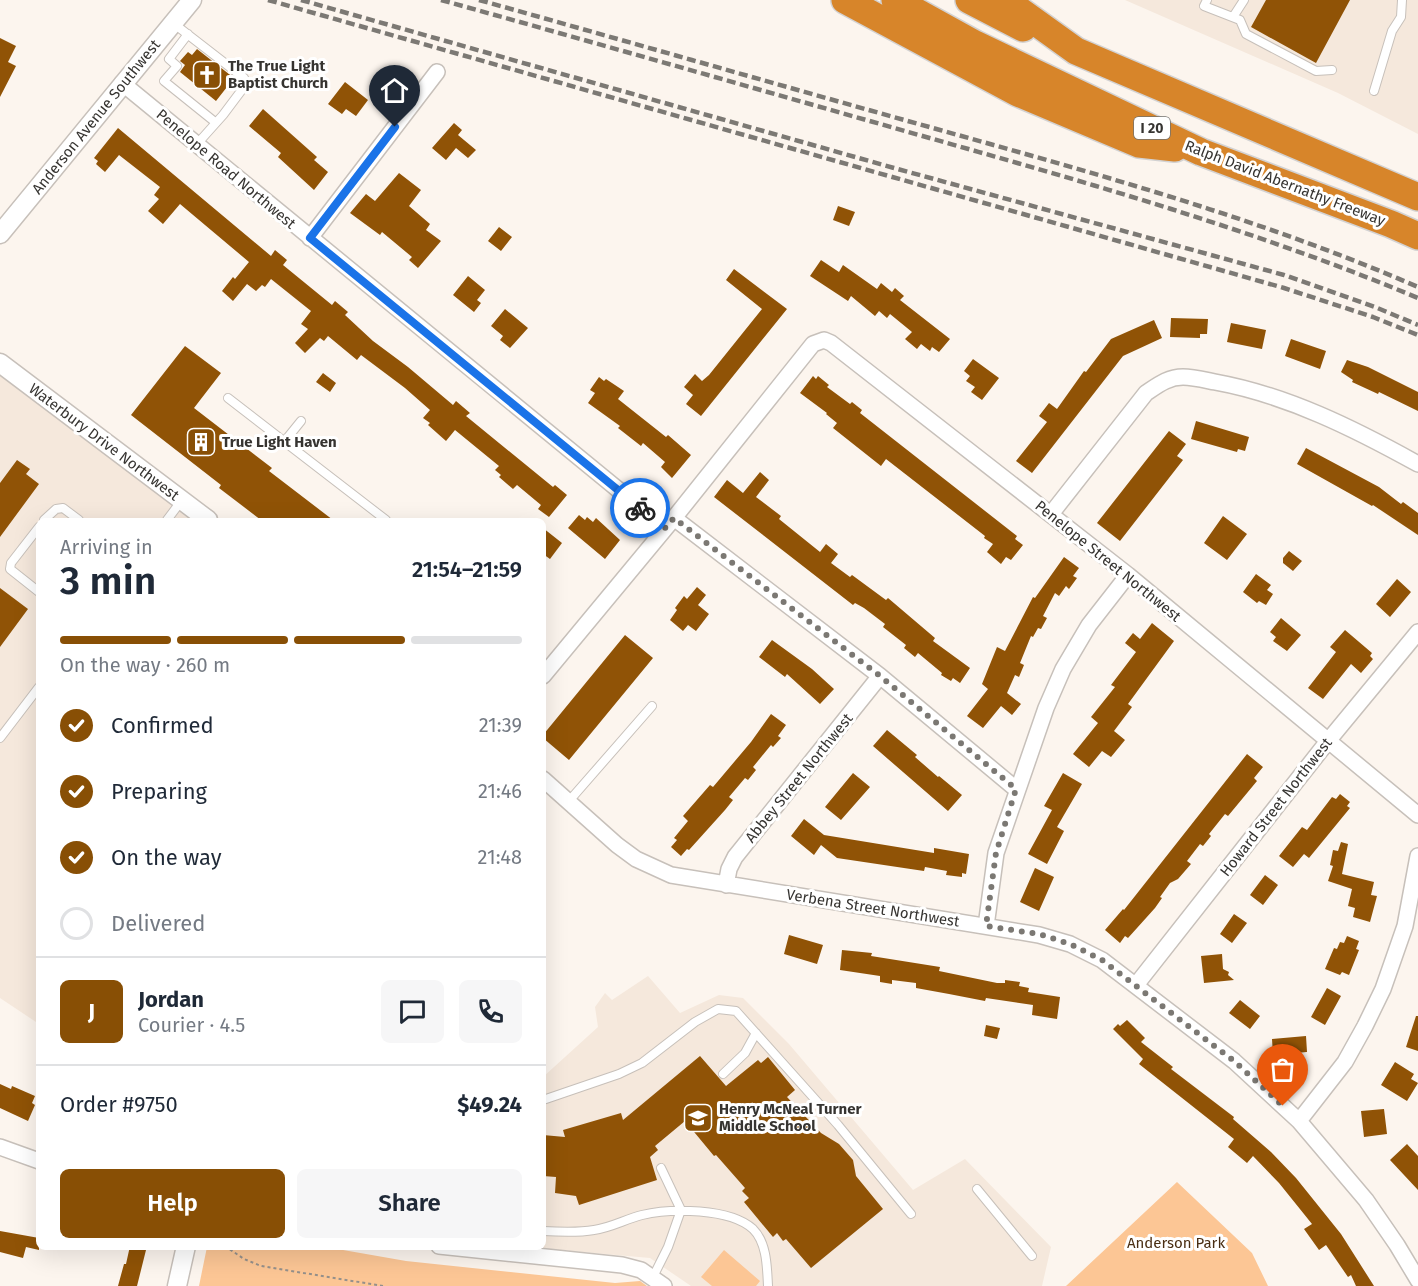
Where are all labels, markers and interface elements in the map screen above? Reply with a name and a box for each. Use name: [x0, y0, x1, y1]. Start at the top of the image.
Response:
street label: Anderson Avenue Southwest: [28, 36, 164, 198]
place label: The True Light Baptist Church: [228, 57, 328, 92]
church icon: The True Light Baptist Church: [191, 59, 223, 91]
pin: [369, 65, 420, 127]
icon: home: [378, 74, 411, 107]
street label: Penelope Road Northwest: [153, 105, 300, 233]
road number: I 20: [1134, 117, 1170, 139]
street label: Ralph David Abernathy Freeway: [1182, 136, 1388, 230]
street label: Waterbury Drive Northwest: [25, 380, 183, 505]
building icon: True Light Haven: [185, 426, 217, 458]
place label: True Light Haven: [222, 433, 337, 451]
courier: [610, 478, 670, 538]
icon: bike: [624, 492, 657, 525]
street label: Penelope Street Northwest: [1031, 497, 1185, 626]
text: Arriving in: [60, 535, 153, 559]
text: 21:54–21:59: [412, 556, 522, 583]
text: 3 min: [60, 558, 156, 604]
text: On the way · 260 m: [60, 653, 230, 677]
icon: check: [60, 709, 93, 742]
street label: Abbey Street Northwest: [741, 709, 857, 846]
text: Confirmed: [111, 712, 214, 739]
text: 21:39: [479, 713, 522, 737]
street label: Howard Street Northwest: [1216, 734, 1336, 880]
icon: check: [60, 775, 93, 808]
text: Preparing: [111, 778, 207, 805]
text: 21:46: [478, 779, 522, 803]
icon: check: [60, 841, 93, 874]
text: On the way: [111, 844, 222, 871]
text: 21:48: [478, 845, 522, 869]
street label: Verbena Street Northwest: [785, 885, 961, 931]
text: Delivered: [111, 910, 206, 937]
button: chat: [381, 980, 444, 1043]
button: phone: [459, 980, 522, 1043]
text: Jordan: [138, 986, 204, 1013]
text: J: [88, 998, 95, 1025]
text: Courier · 4.5: [138, 1013, 245, 1037]
pin: [1257, 1044, 1308, 1106]
icon: bag: [1266, 1053, 1299, 1086]
text: Order #9750: [60, 1091, 178, 1118]
text: $49.24: [457, 1091, 522, 1118]
place label: Henry McNeal Turner Middle School: [719, 1100, 862, 1135]
school or university icon: Henry McNeal Turner Middle School: [682, 1102, 714, 1134]
button: Help: [60, 1169, 285, 1238]
button: Share: [297, 1169, 522, 1238]
park label: Anderson Park: [1127, 1234, 1225, 1252]

